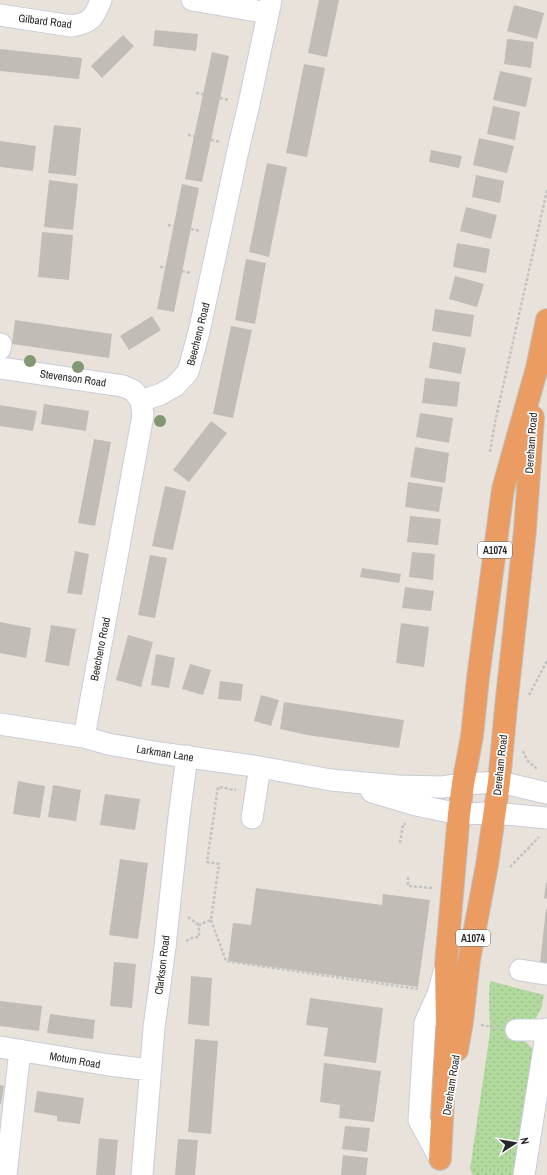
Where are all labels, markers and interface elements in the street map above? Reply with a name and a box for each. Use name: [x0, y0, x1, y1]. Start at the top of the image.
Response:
street label: Gilbard Road: [18, 11, 72, 31]
street label: Beecheno Road: [183, 301, 213, 367]
street label: Stevenson Road: [39, 366, 107, 390]
street label: Dereham Road: [522, 412, 540, 474]
road number: A1074: [478, 542, 512, 558]
street label: Beecheno Road: [87, 616, 113, 682]
street label: Dereham Road: [490, 734, 510, 796]
street label: Larkman Lane: [135, 742, 195, 764]
road number: A1074: [456, 930, 490, 946]
street label: Clarkson Road: [151, 935, 173, 995]
street label: Motum Road: [48, 1049, 102, 1071]
street label: Dereham Road: [439, 1054, 463, 1116]
north arrow: [495, 1123, 535, 1163]
text: N: [517, 1136, 532, 1146]

